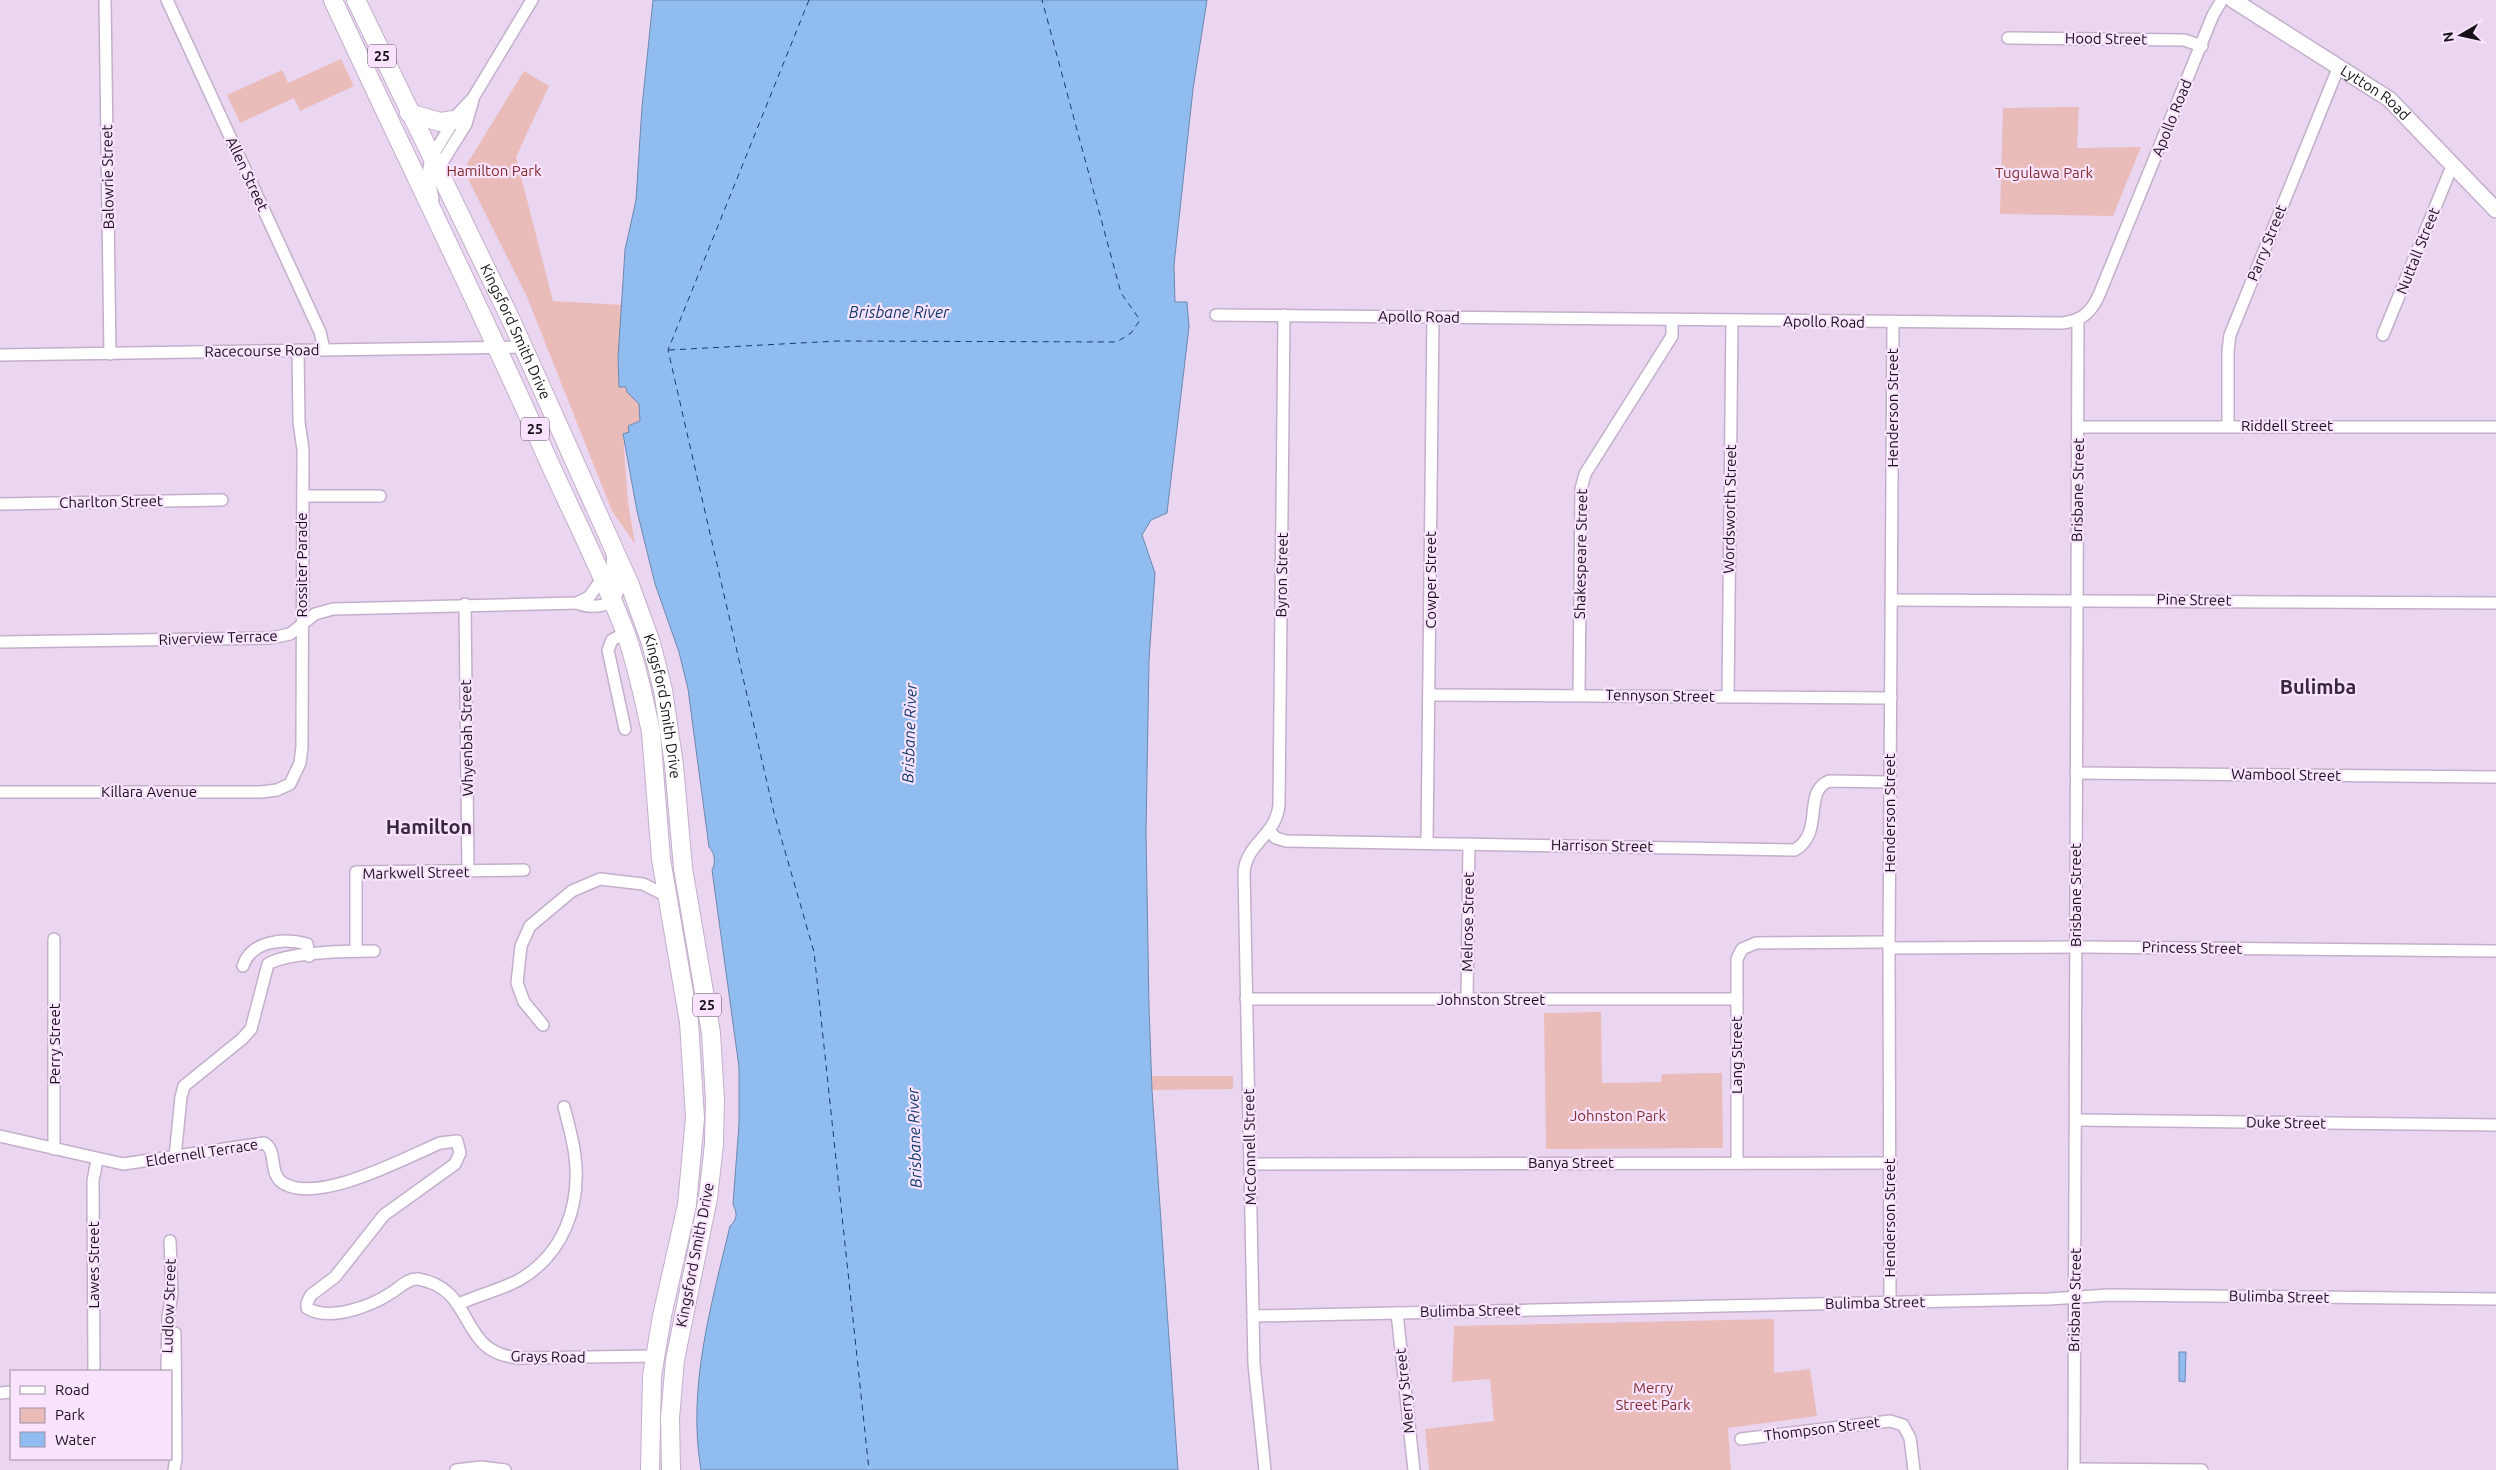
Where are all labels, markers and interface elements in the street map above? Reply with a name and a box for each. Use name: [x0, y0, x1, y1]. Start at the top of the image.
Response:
north arrow: [2436, 10, 2486, 60]
street label: Hood Street: [2065, 29, 2147, 48]
text: N: [2439, 31, 2457, 43]
road number: 25: [368, 44, 396, 68]
street label: Lytton Road: [2338, 62, 2414, 123]
street label: Apollo Road: [2148, 77, 2195, 159]
street label: Balowrie Street: [98, 125, 117, 229]
street label: Allen Street: [223, 134, 272, 214]
park label: Hamilton Park: [446, 162, 542, 179]
park label: Tugulawa Park: [1995, 164, 2093, 181]
street label: Parry Street: [2244, 202, 2290, 283]
street label: Nuttall Street: [2392, 205, 2443, 297]
street label: Kingsford Smith Drive: [477, 261, 554, 402]
water label: Brisbane River: [849, 303, 950, 321]
street label: Apollo Road: [1378, 307, 1460, 326]
street label: Apollo Road: [1783, 312, 1865, 331]
street label: Racecourse Road: [204, 341, 320, 360]
street label: Henderson Street: [1884, 348, 1901, 468]
street label: Riddell Street: [2241, 417, 2333, 434]
road number: 25: [521, 418, 549, 440]
street label: Brisbane Street: [2068, 438, 2087, 542]
street label: Wordsworth Street: [1720, 444, 1739, 574]
street label: Shakespeare Street: [1571, 489, 1590, 619]
street label: Charlton Street: [59, 492, 163, 511]
street label: Rossiter Parade: [293, 512, 310, 618]
street label: Cowper Street: [1422, 531, 1439, 629]
street label: Byron Street: [1272, 532, 1291, 618]
street label: Pine Street: [2156, 590, 2232, 609]
street label: Riverview Terrace: [158, 627, 278, 648]
street label: Kingsford Smith Drive: [640, 631, 684, 779]
district label: Bulimba: [2280, 675, 2356, 698]
street label: Whyenbah Street: [457, 679, 476, 796]
water label: Brisbane River: [898, 682, 920, 783]
street label: Tennyson Street: [1605, 686, 1715, 705]
street label: Henderson Street: [1881, 753, 1898, 873]
street label: Wambool Street: [2231, 765, 2341, 784]
street label: Killara Avenue: [101, 783, 197, 800]
district label: Hamilton: [386, 815, 472, 838]
street label: Harrison Street: [1551, 836, 1653, 855]
street label: Brisbane Street: [2067, 843, 2084, 947]
street label: Markwell Street: [362, 863, 470, 882]
street label: Melrose Street: [1458, 872, 1477, 972]
street label: Princess Street: [2142, 938, 2242, 957]
street label: Johnston Street: [1437, 991, 1545, 1008]
road number: 25: [693, 994, 721, 1016]
street label: Perry Street: [46, 1003, 63, 1085]
street label: Lang Street: [1728, 1016, 1745, 1094]
water label: Brisbane River: [903, 1087, 925, 1188]
street label: McConnell Street: [1240, 1088, 1259, 1205]
park label: Johnston Park: [1570, 1107, 1667, 1124]
street label: Duke Street: [2246, 1113, 2326, 1132]
street label: Eldernell Terrace: [145, 1135, 259, 1170]
street label: Banya Street: [1528, 1154, 1614, 1171]
street label: Henderson Street: [1881, 1158, 1898, 1278]
street label: Kingsford Smith Drive: [672, 1181, 717, 1329]
street label: Lawes Street: [85, 1221, 102, 1309]
street label: Brisbane Street: [2065, 1248, 2084, 1352]
street label: Ludlow Street: [158, 1258, 179, 1354]
street label: Bulimba Street: [2229, 1287, 2329, 1306]
street label: Bulimba Street: [1825, 1293, 1925, 1312]
street label: Bulimba Street: [1420, 1301, 1520, 1320]
street label: Grays Road: [510, 1347, 586, 1366]
street label: Merry Street: [1392, 1348, 1417, 1434]
legend: [10, 1370, 172, 1460]
park label: Merry Street Park: [1615, 1379, 1691, 1413]
text: Road: [55, 1381, 90, 1398]
text: Park: [55, 1406, 85, 1423]
street label: Thompson Street: [1763, 1413, 1881, 1444]
text: Water: [55, 1431, 96, 1448]

